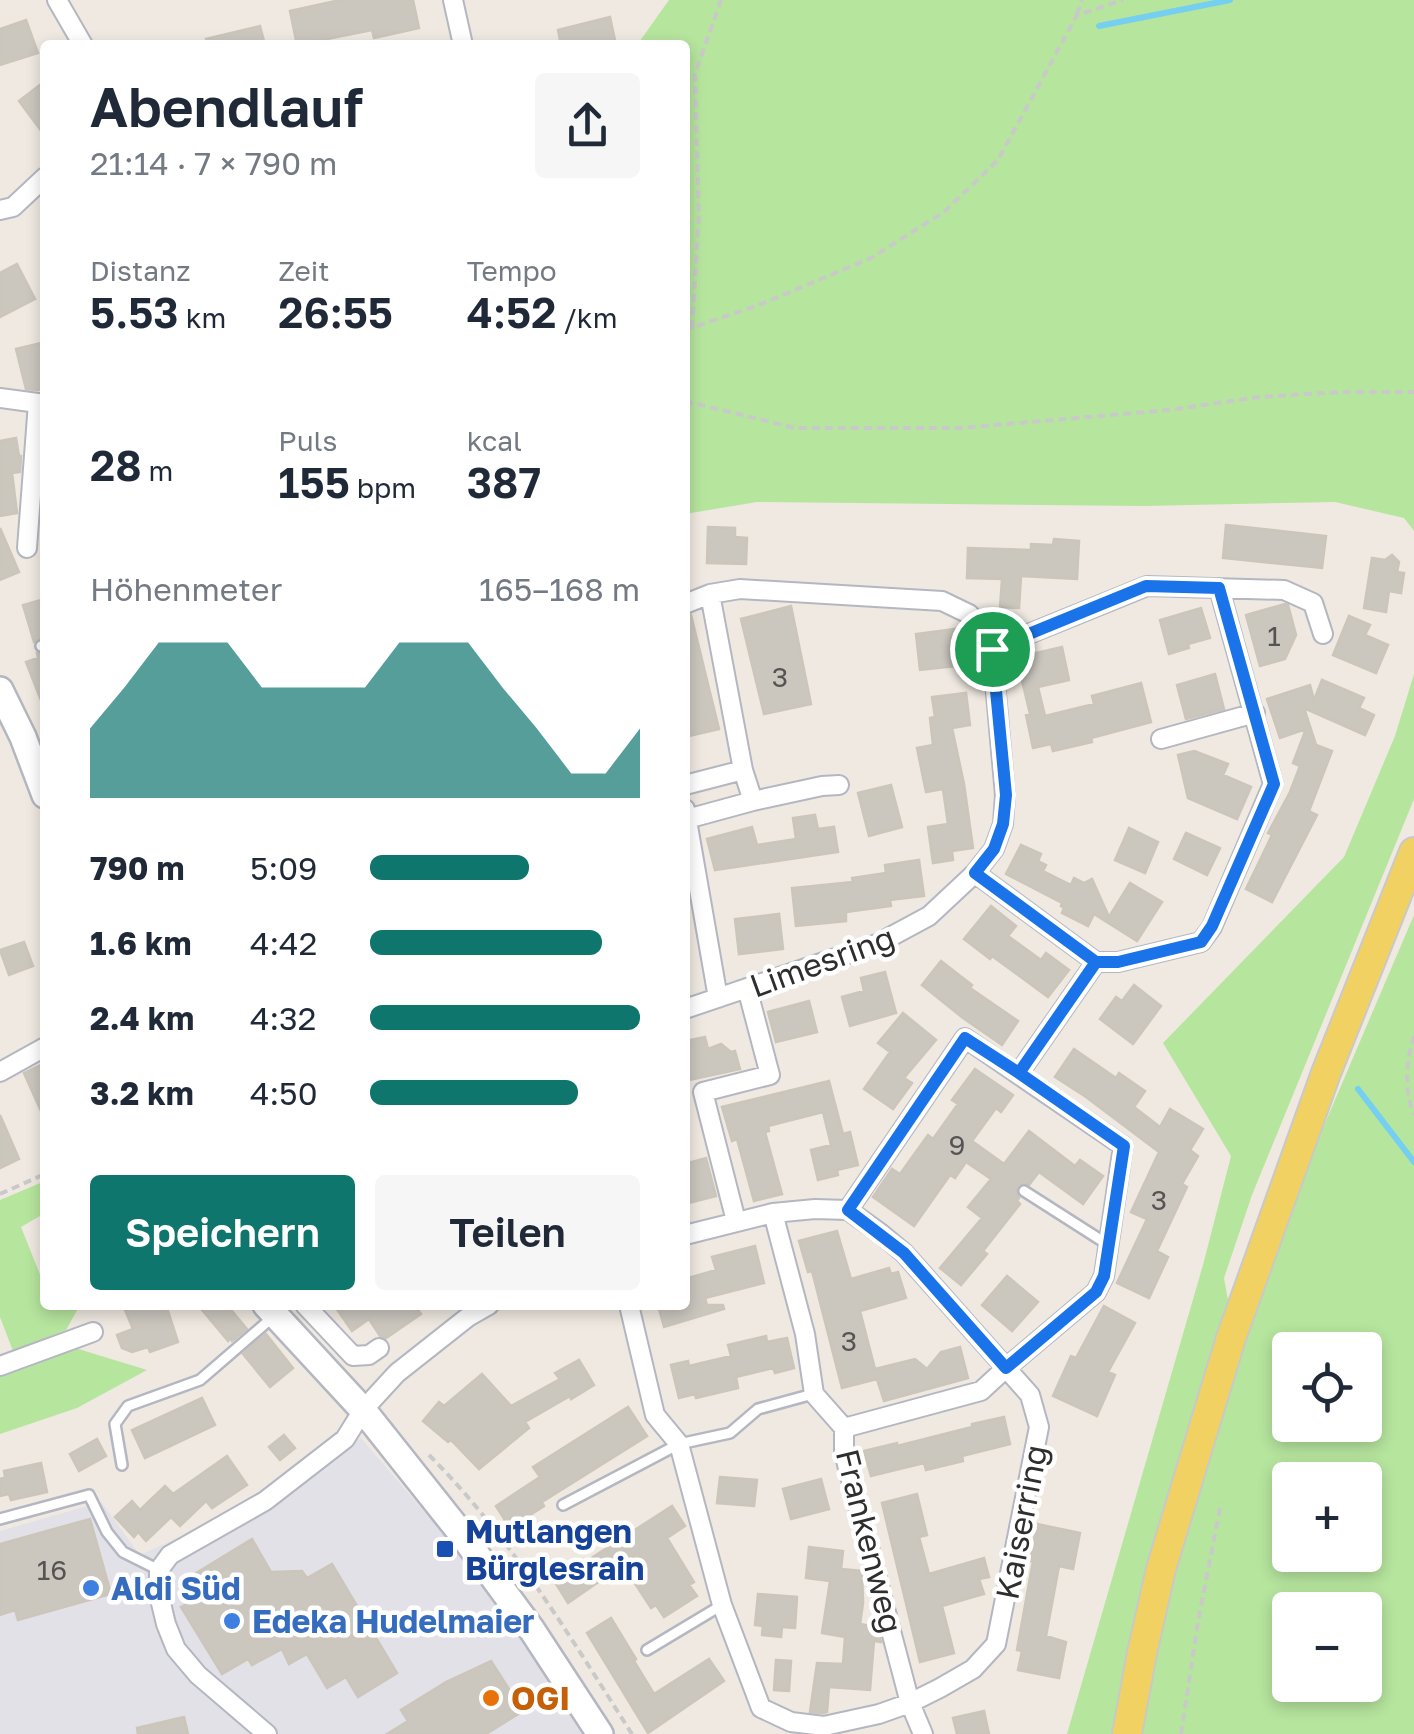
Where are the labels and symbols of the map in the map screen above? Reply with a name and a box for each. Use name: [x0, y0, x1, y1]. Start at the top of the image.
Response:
pin: [950, 607, 1035, 692]
house number: 1: [1267, 619, 1281, 652]
house number: 3: [772, 660, 788, 693]
street label: Limesring: [745, 917, 899, 1005]
house number: 9: [949, 1128, 965, 1161]
house number: 3: [1151, 1183, 1167, 1216]
house number: 3: [841, 1324, 857, 1357]
street label: Kaiserring: [987, 1441, 1055, 1603]
street label: Frankenweg: [829, 1445, 911, 1637]
place label: Mutlangen Bürglesrain: [465, 1512, 644, 1587]
marker: Mutlangen Bürglesrain: [434, 1538, 456, 1560]
house number: 16: [37, 1553, 67, 1586]
place label: Aldi Süd: [111, 1569, 241, 1607]
marker: Aldi Süd: [80, 1577, 102, 1599]
place label: Edeka Hudelmaier: [252, 1602, 535, 1640]
marker: Edeka Hudelmaier: [221, 1610, 243, 1632]
place label: OGI: [511, 1679, 570, 1717]
marker: OGI: [480, 1687, 502, 1709]

